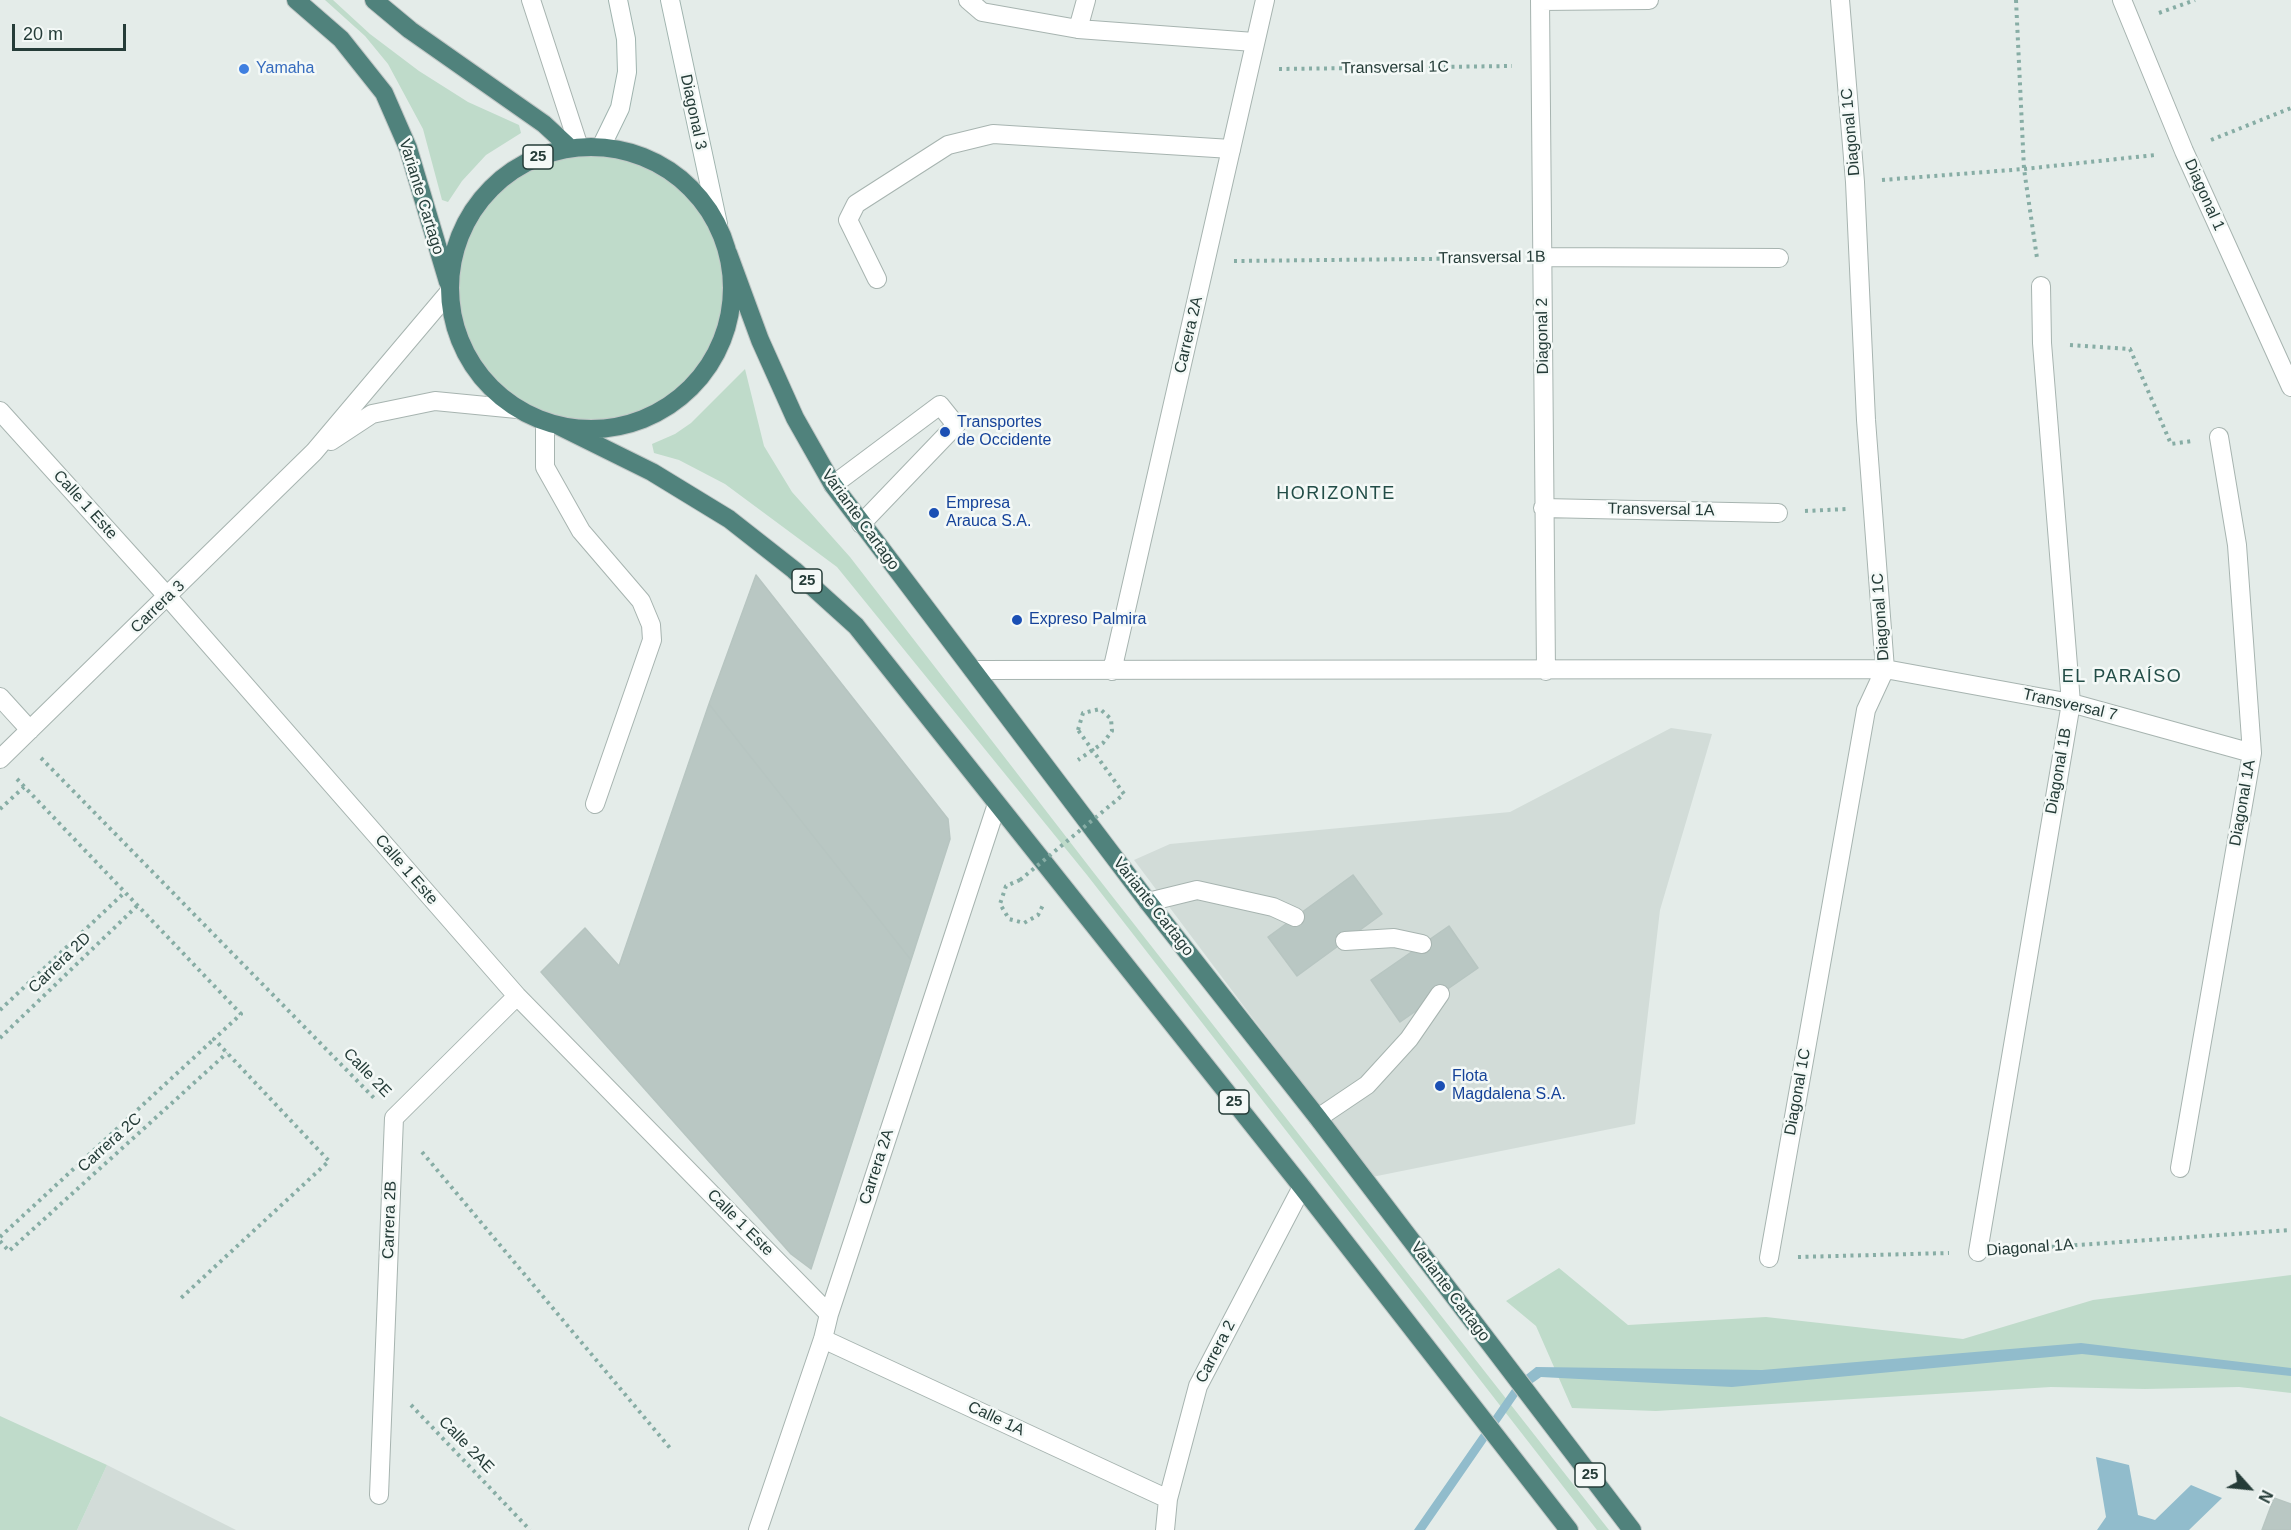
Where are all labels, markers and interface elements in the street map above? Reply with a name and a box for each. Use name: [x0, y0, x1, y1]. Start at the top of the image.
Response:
scale bar: [15, 12, 129, 50]
text: 20 m: [23, 24, 63, 44]
street label: Transversal 1C: [1341, 57, 1449, 79]
place label: Yamaha: [256, 59, 314, 79]
marker: Yamaha: [237, 62, 251, 76]
street label: Diagonal 3: [676, 73, 710, 151]
street label: Diagonal 1C: [1838, 87, 1864, 177]
street label: Variante Cartago: [394, 137, 448, 257]
road number: 25: [523, 145, 553, 169]
street label: Diagonal 1: [2180, 156, 2228, 234]
street label: Transversal 1B: [1438, 247, 1546, 269]
street label: Carrera 2A: [1171, 295, 1207, 375]
street label: Diagonal 2: [1533, 298, 1553, 374]
place label: Transportes de Occidente: [957, 413, 1051, 451]
marker: Transportes de Occidente: [938, 425, 952, 439]
street label: Variante Cartago: [817, 466, 903, 574]
street label: Calle 1 Este: [49, 467, 121, 543]
district label: HORIZONTE: [1276, 483, 1396, 505]
place label: Empresa Arauca S.A.: [946, 494, 1031, 532]
street label: Transversal 1A: [1607, 499, 1715, 521]
marker: Empresa Arauca S.A.: [927, 506, 941, 520]
road number: 25: [792, 569, 822, 593]
street label: Diagonal 1C: [1868, 572, 1894, 662]
street label: Carrera 3: [127, 577, 189, 637]
place label: Expreso Palmira: [1029, 610, 1146, 630]
marker: Expreso Palmira: [1010, 613, 1024, 627]
district label: EL PARAÍSO: [2062, 666, 2182, 688]
street label: Transversal 7: [2021, 685, 2119, 725]
street label: Diagonal 1B: [2042, 726, 2076, 816]
street label: Diagonal 1A: [2226, 758, 2260, 848]
street label: Calle 1 Este: [370, 831, 442, 909]
street label: Variante Cartago: [1109, 854, 1197, 960]
street label: Carrera 2D: [25, 929, 95, 997]
street label: Calle 2E: [339, 1045, 395, 1101]
street label: Diagonal 1C: [1781, 1047, 1815, 1137]
place label: Flota Magdalena S.A.: [1452, 1067, 1566, 1105]
marker: Flota Magdalena S.A.: [1433, 1079, 1447, 1093]
road number: 25: [1219, 1090, 1249, 1114]
street label: Carrera 2C: [74, 1109, 146, 1177]
street label: Carrera 2A: [856, 1127, 898, 1207]
street label: Carrera 2B: [379, 1181, 401, 1259]
street label: Calle 1 Este: [703, 1186, 777, 1260]
street label: Diagonal 1A: [1986, 1235, 2074, 1261]
street label: Variante Cartago: [1406, 1238, 1494, 1346]
street label: Carrera 2: [1192, 1318, 1240, 1386]
street label: Calle 1A: [965, 1398, 1027, 1440]
street label: Calle 2AE: [434, 1413, 498, 1477]
north arrow: [2219, 1458, 2279, 1518]
road number: 25: [1575, 1463, 1605, 1487]
text: N: [2255, 1487, 2276, 1505]

